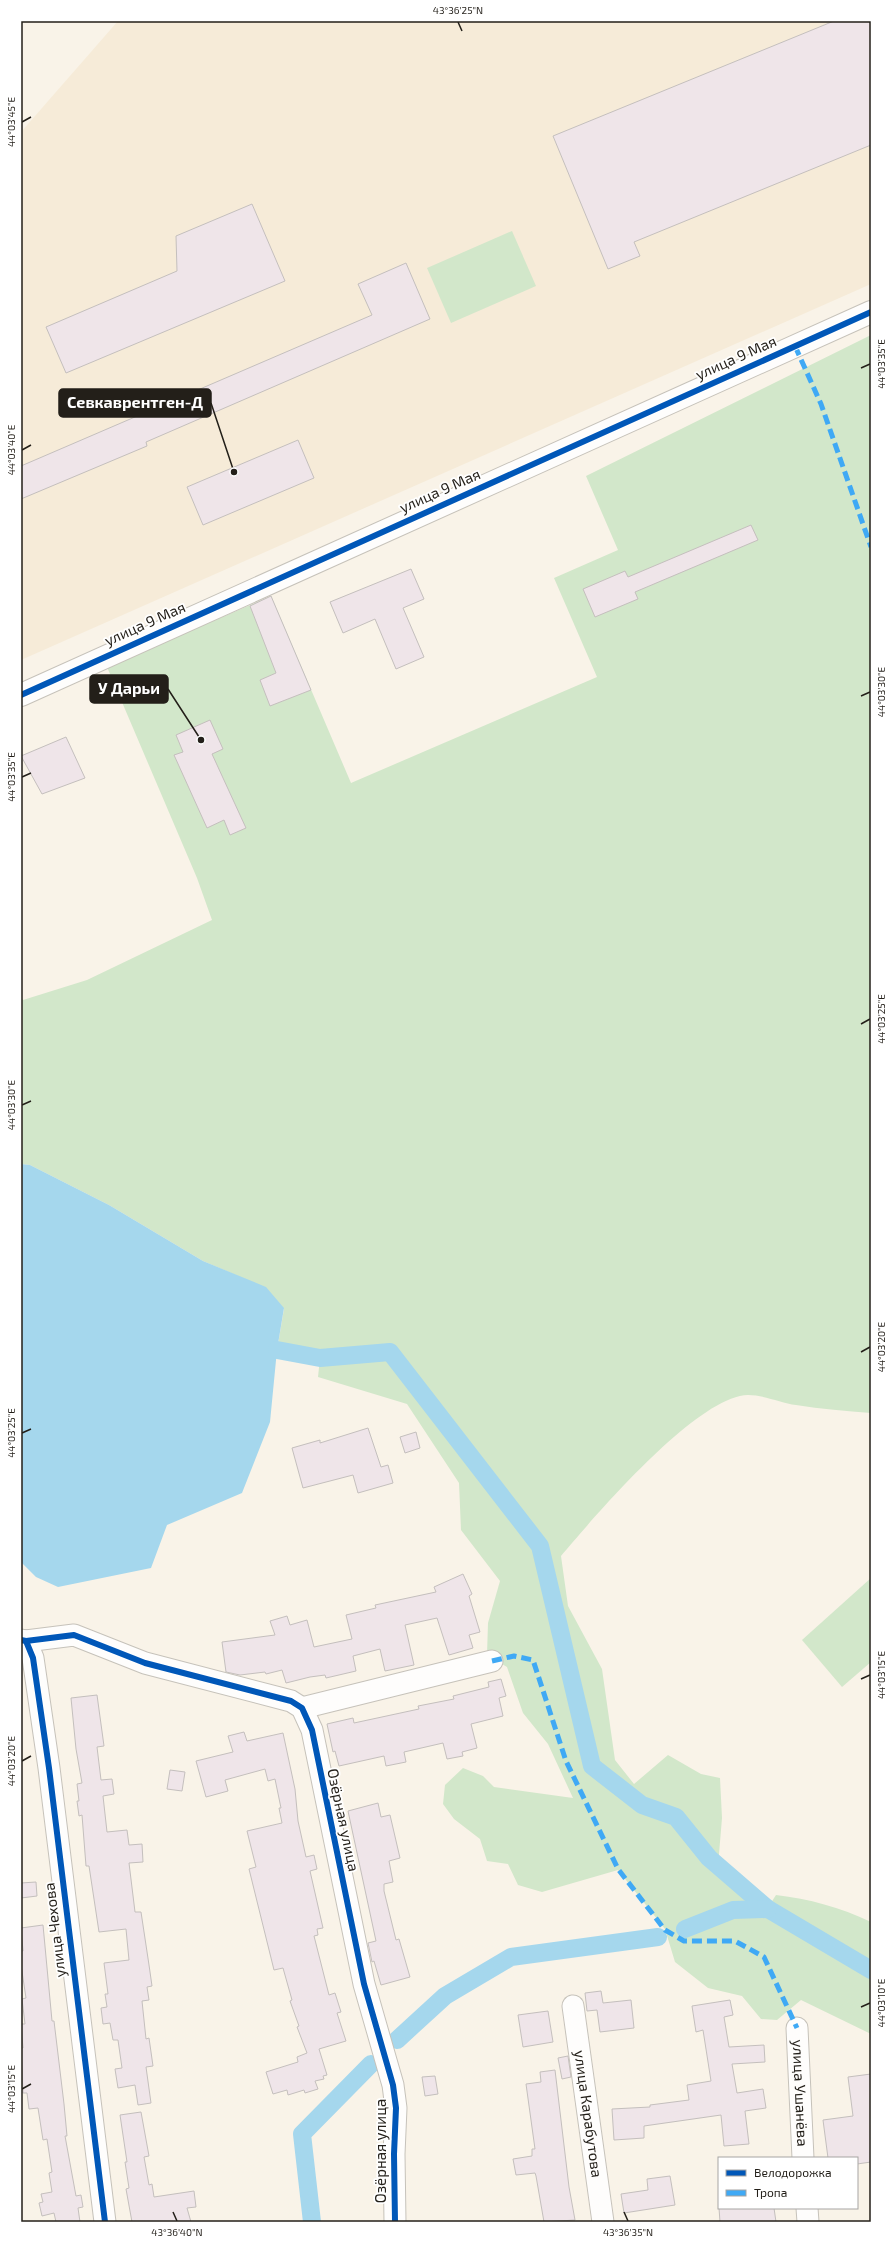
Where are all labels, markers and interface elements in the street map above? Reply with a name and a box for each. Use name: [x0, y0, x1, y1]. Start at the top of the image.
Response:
text: 43°36'25"N: [433, 4, 483, 16]
text: 44°03'45"E: [5, 97, 17, 147]
street label: улица 9 Мая: [692, 331, 779, 384]
text: 44°03'35"E: [875, 339, 887, 389]
callout: Севкаврентген-Д: [59, 389, 211, 417]
text: Севкаврентген-Д: [67, 392, 203, 411]
text: 44°03'40"E: [5, 424, 17, 475]
street label: улица 9 Мая: [396, 464, 483, 517]
street label: улица 9 Мая: [101, 597, 188, 650]
text: 44°03'30"E: [875, 666, 887, 717]
callout: У Дарьи: [90, 675, 168, 703]
text: У Дарьи: [98, 678, 160, 697]
text: 44°03'35"E: [5, 752, 17, 802]
text: 44°03'25"E: [875, 994, 887, 1044]
text: 44°03'30"E: [5, 1079, 17, 1130]
text: 44°03'20"E: [875, 1321, 887, 1372]
text: 44°03'25"E: [5, 1408, 17, 1458]
text: 44°03'15"E: [875, 1651, 887, 1699]
text: 44°03'20"E: [5, 1735, 17, 1786]
street label: Озёрная улица: [323, 1767, 364, 1873]
street label: улица Чехова: [39, 1882, 70, 1979]
text: 44°03'10"E: [875, 1978, 887, 2027]
street label: улица Ушанёва: [789, 2039, 812, 2147]
street label: улица Карабутова: [570, 2049, 607, 2179]
text: 44°03'15"E: [5, 2065, 17, 2113]
street label: Озёрная улица: [371, 2099, 390, 2203]
legend: [718, 2157, 858, 2209]
text: Велодорожка: [754, 2165, 832, 2179]
text: Тропа: [754, 2185, 787, 2199]
text: 43°36'40"N: [151, 2226, 203, 2238]
text: 43°36'35"N: [603, 2226, 653, 2238]

